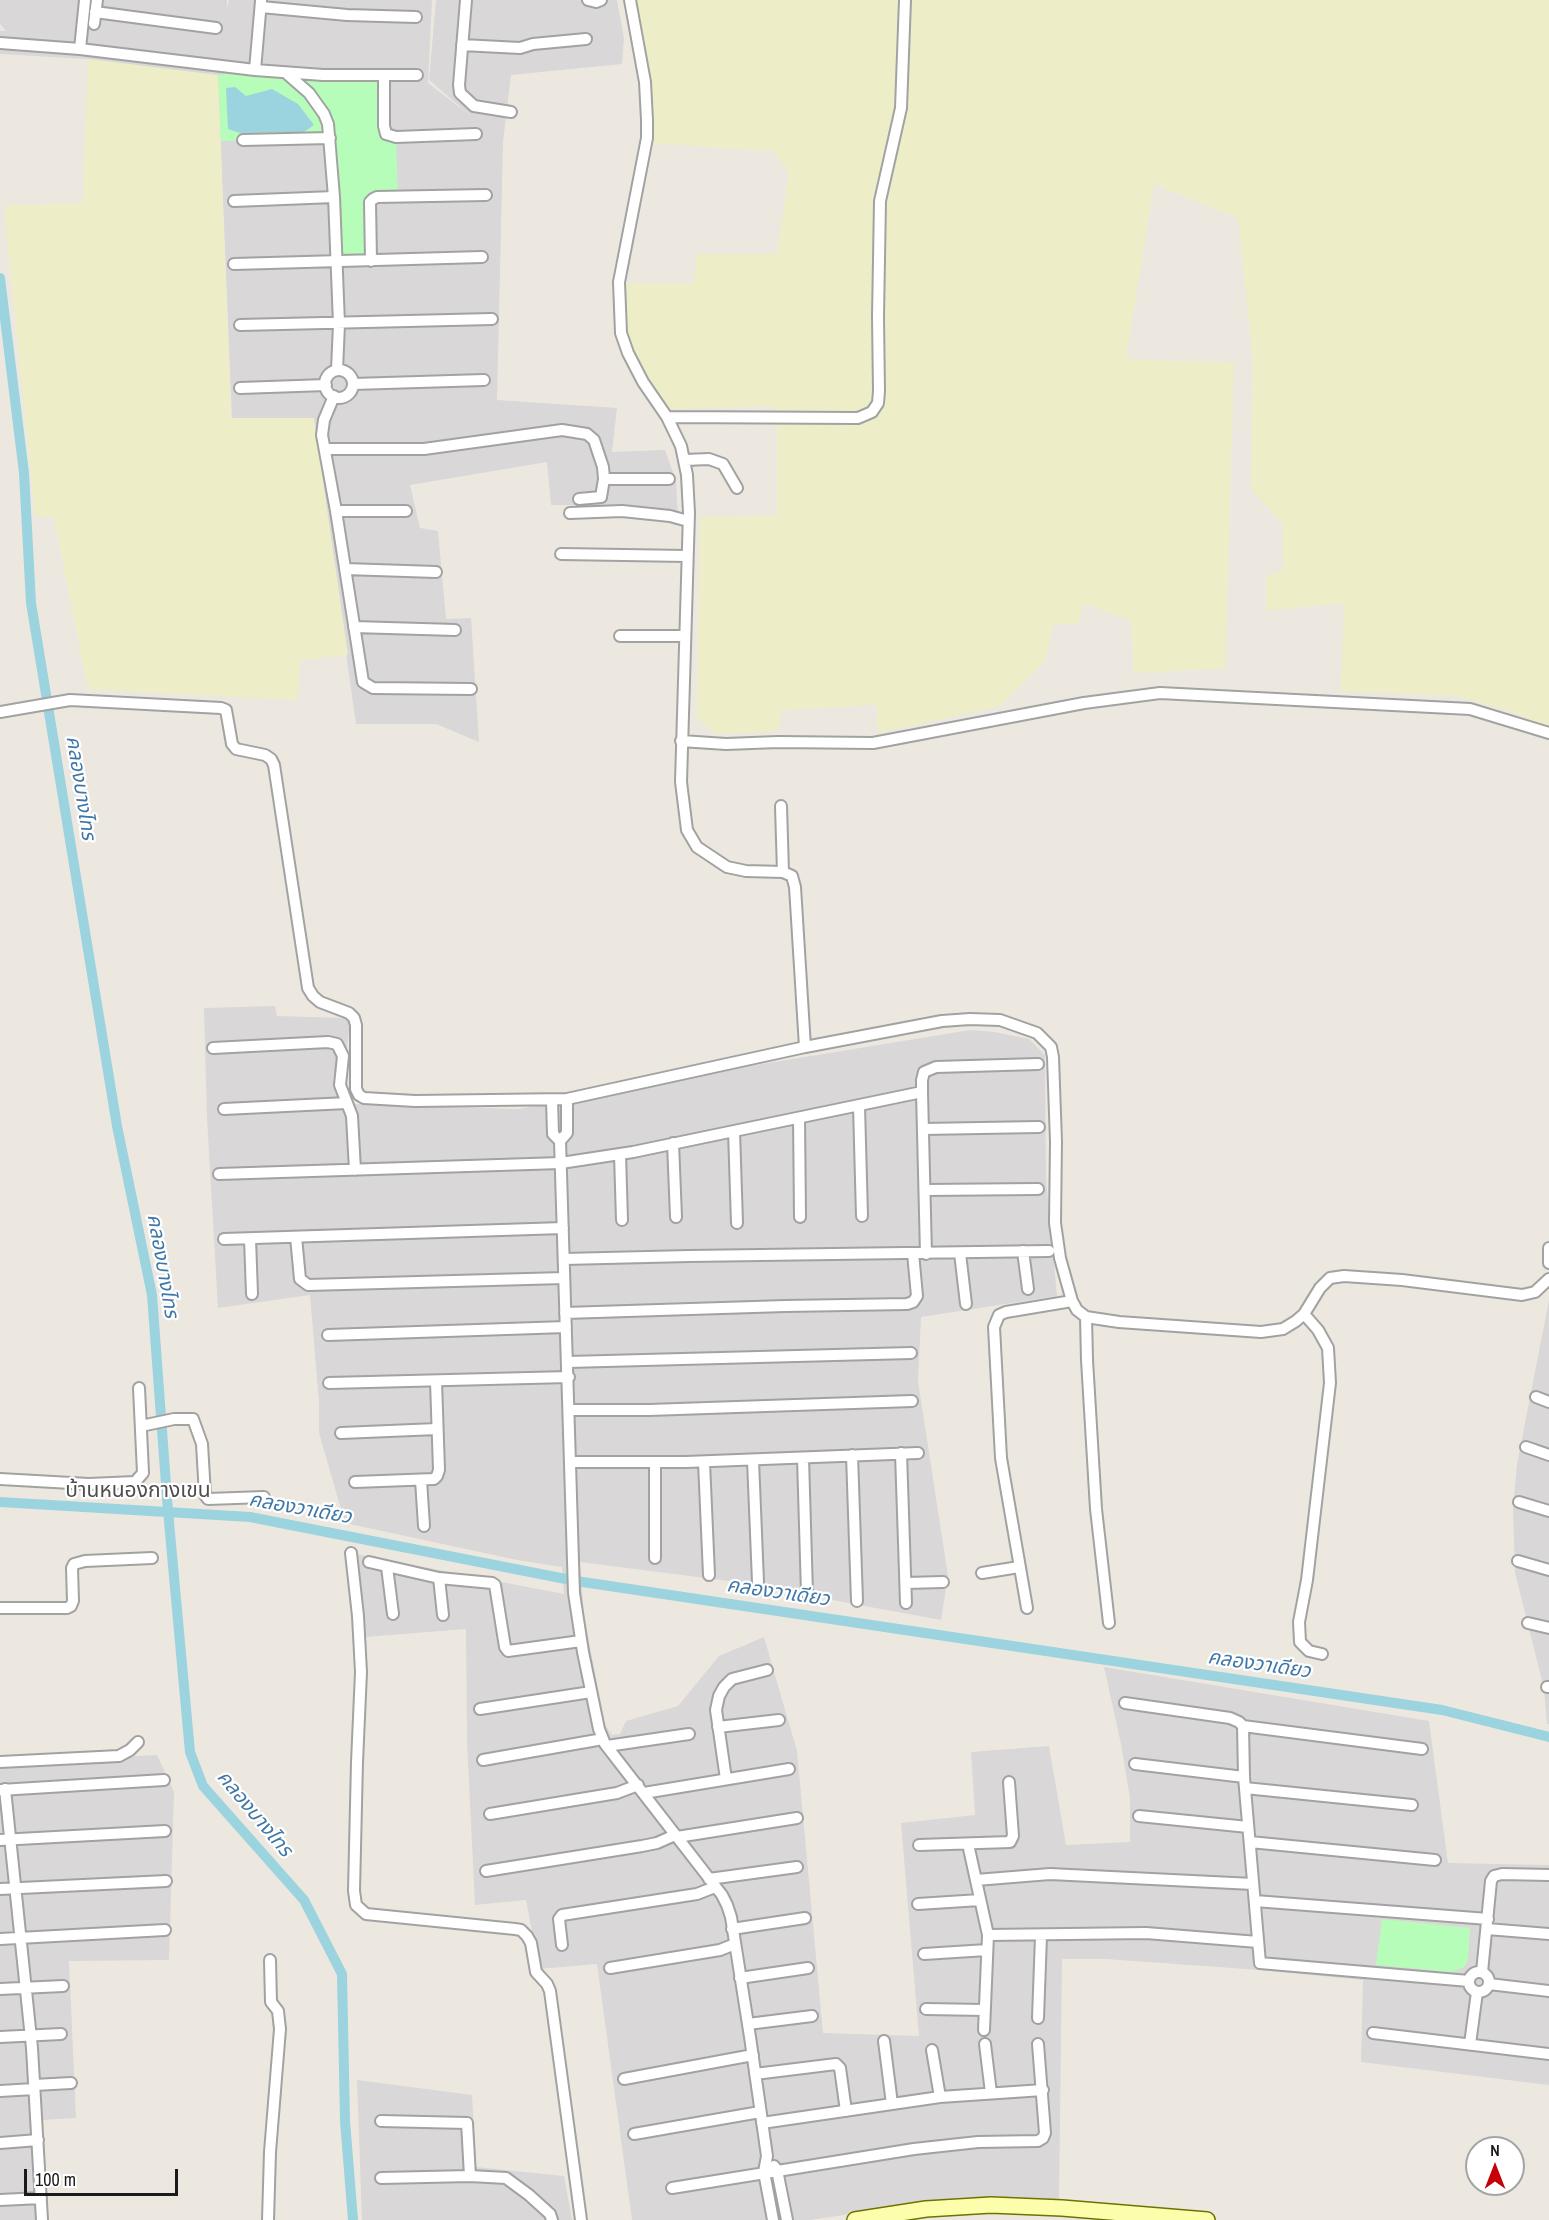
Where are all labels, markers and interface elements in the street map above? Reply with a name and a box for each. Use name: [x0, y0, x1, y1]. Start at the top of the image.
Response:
water label: คลองบางไทร: [60, 734, 100, 842]
water label: คลองบางไทร: [141, 1212, 183, 1320]
district label: บ้านหนองกางเขน: [65, 1478, 211, 1504]
water label: คลองวาเดียว: [247, 1488, 353, 1530]
water label: คลองวาเดียว: [725, 1574, 831, 1612]
water label: คลองวาเดียว: [1206, 1646, 1312, 1684]
water label: คลองบางไทร: [211, 1766, 297, 1862]
north arrow: [1465, 2136, 1525, 2196]
text: N: [1490, 2139, 1500, 2161]
scale bar: [27, 2157, 182, 2195]
text: 100 m: [35, 2167, 76, 2192]

